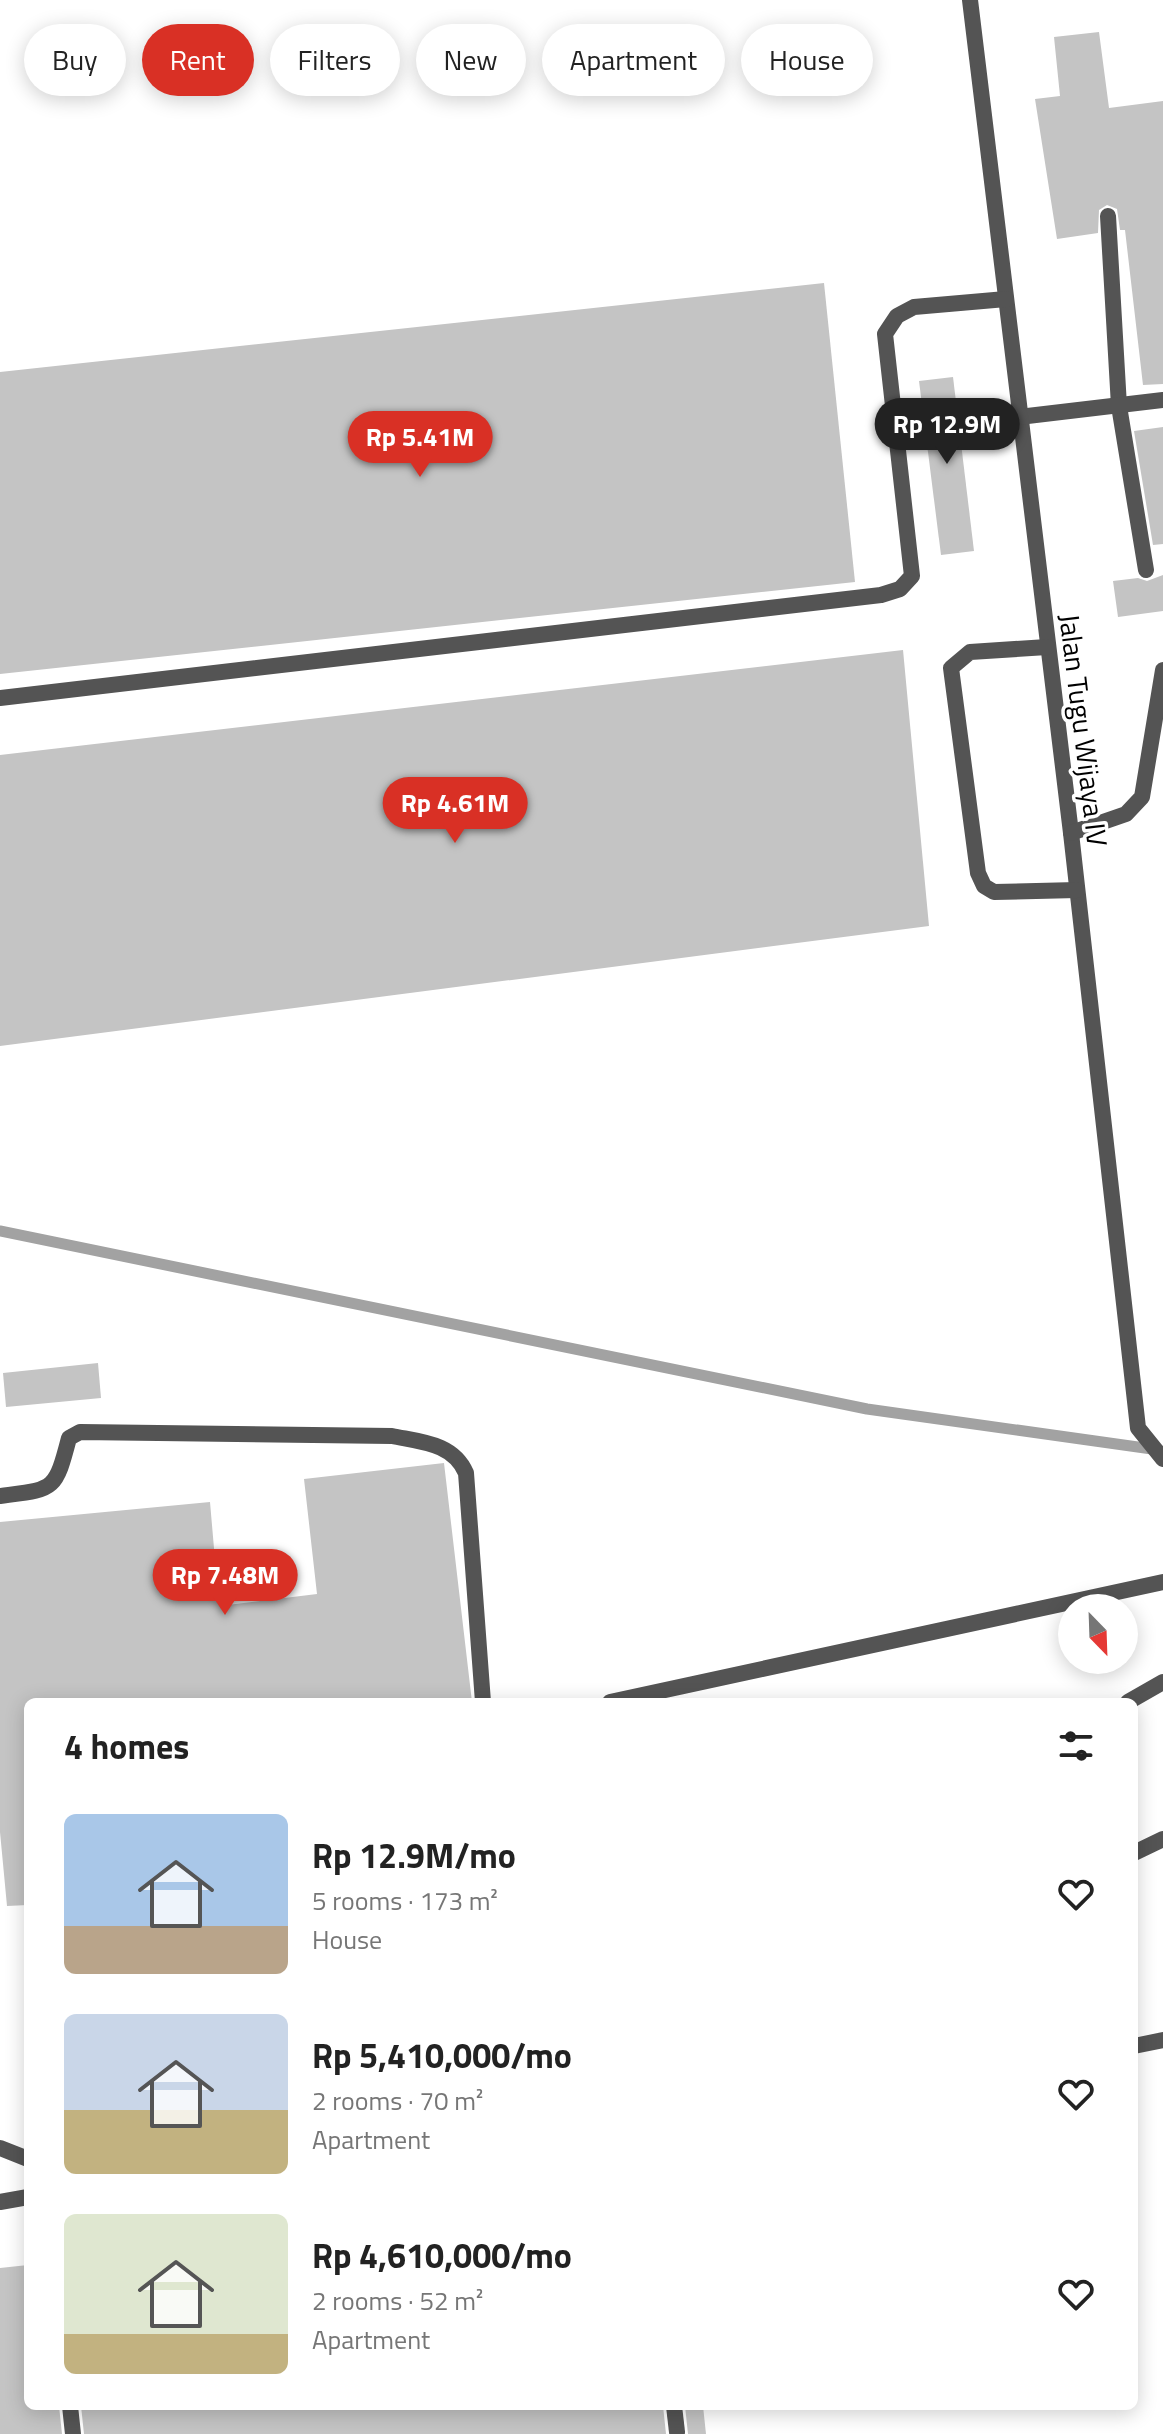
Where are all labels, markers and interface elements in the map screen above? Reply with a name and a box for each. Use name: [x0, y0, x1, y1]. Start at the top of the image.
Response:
chip: Buy: [24, 24, 126, 96]
chip: Rent: [142, 24, 254, 96]
chip: Filters: [270, 24, 400, 96]
chip: New: [416, 24, 526, 96]
chip: Apartment: [542, 24, 725, 96]
chip: House: [741, 24, 873, 96]
pin: Rp 12.9M: [864, 398, 1030, 466]
text: Rp 12.9M: [893, 404, 1001, 443]
pin: Rp 5.41M: [337, 411, 503, 479]
text: Rp 5.41M: [366, 417, 474, 456]
street label: Jalan Tugu Wijaya IV: [1048, 611, 1120, 849]
pin: Rp 4.61M: [372, 777, 538, 845]
text: Rp 4.61M: [401, 783, 509, 822]
pin: Rp 7.48M: [142, 1549, 308, 1617]
text: Rp 7.48M: [171, 1555, 279, 1594]
north arrow: [1058, 1594, 1138, 1674]
map controls: [1058, 1594, 1138, 1674]
text: 4 homes: [64, 1720, 189, 1772]
icon: filters: [1054, 1724, 1098, 1768]
text: Rp 12.9M/mo: [312, 1829, 516, 1881]
icon: home: [128, 1846, 224, 1942]
icon: heart: [1054, 1872, 1098, 1916]
text: 5 rooms · 173 m²: [312, 1881, 498, 1920]
text: House: [312, 1920, 382, 1959]
text: Rp 5,410,000/mo: [312, 2029, 572, 2081]
icon: home: [128, 2046, 224, 2142]
icon: heart: [1054, 2072, 1098, 2116]
text: 2 rooms · 70 m²: [312, 2081, 483, 2120]
text: Apartment: [312, 2120, 430, 2159]
text: Rp 4,610,000/mo: [312, 2229, 572, 2281]
icon: home: [128, 2246, 224, 2342]
icon: heart: [1054, 2272, 1098, 2316]
text: 2 rooms · 52 m²: [312, 2281, 483, 2320]
text: Apartment: [312, 2320, 430, 2359]

